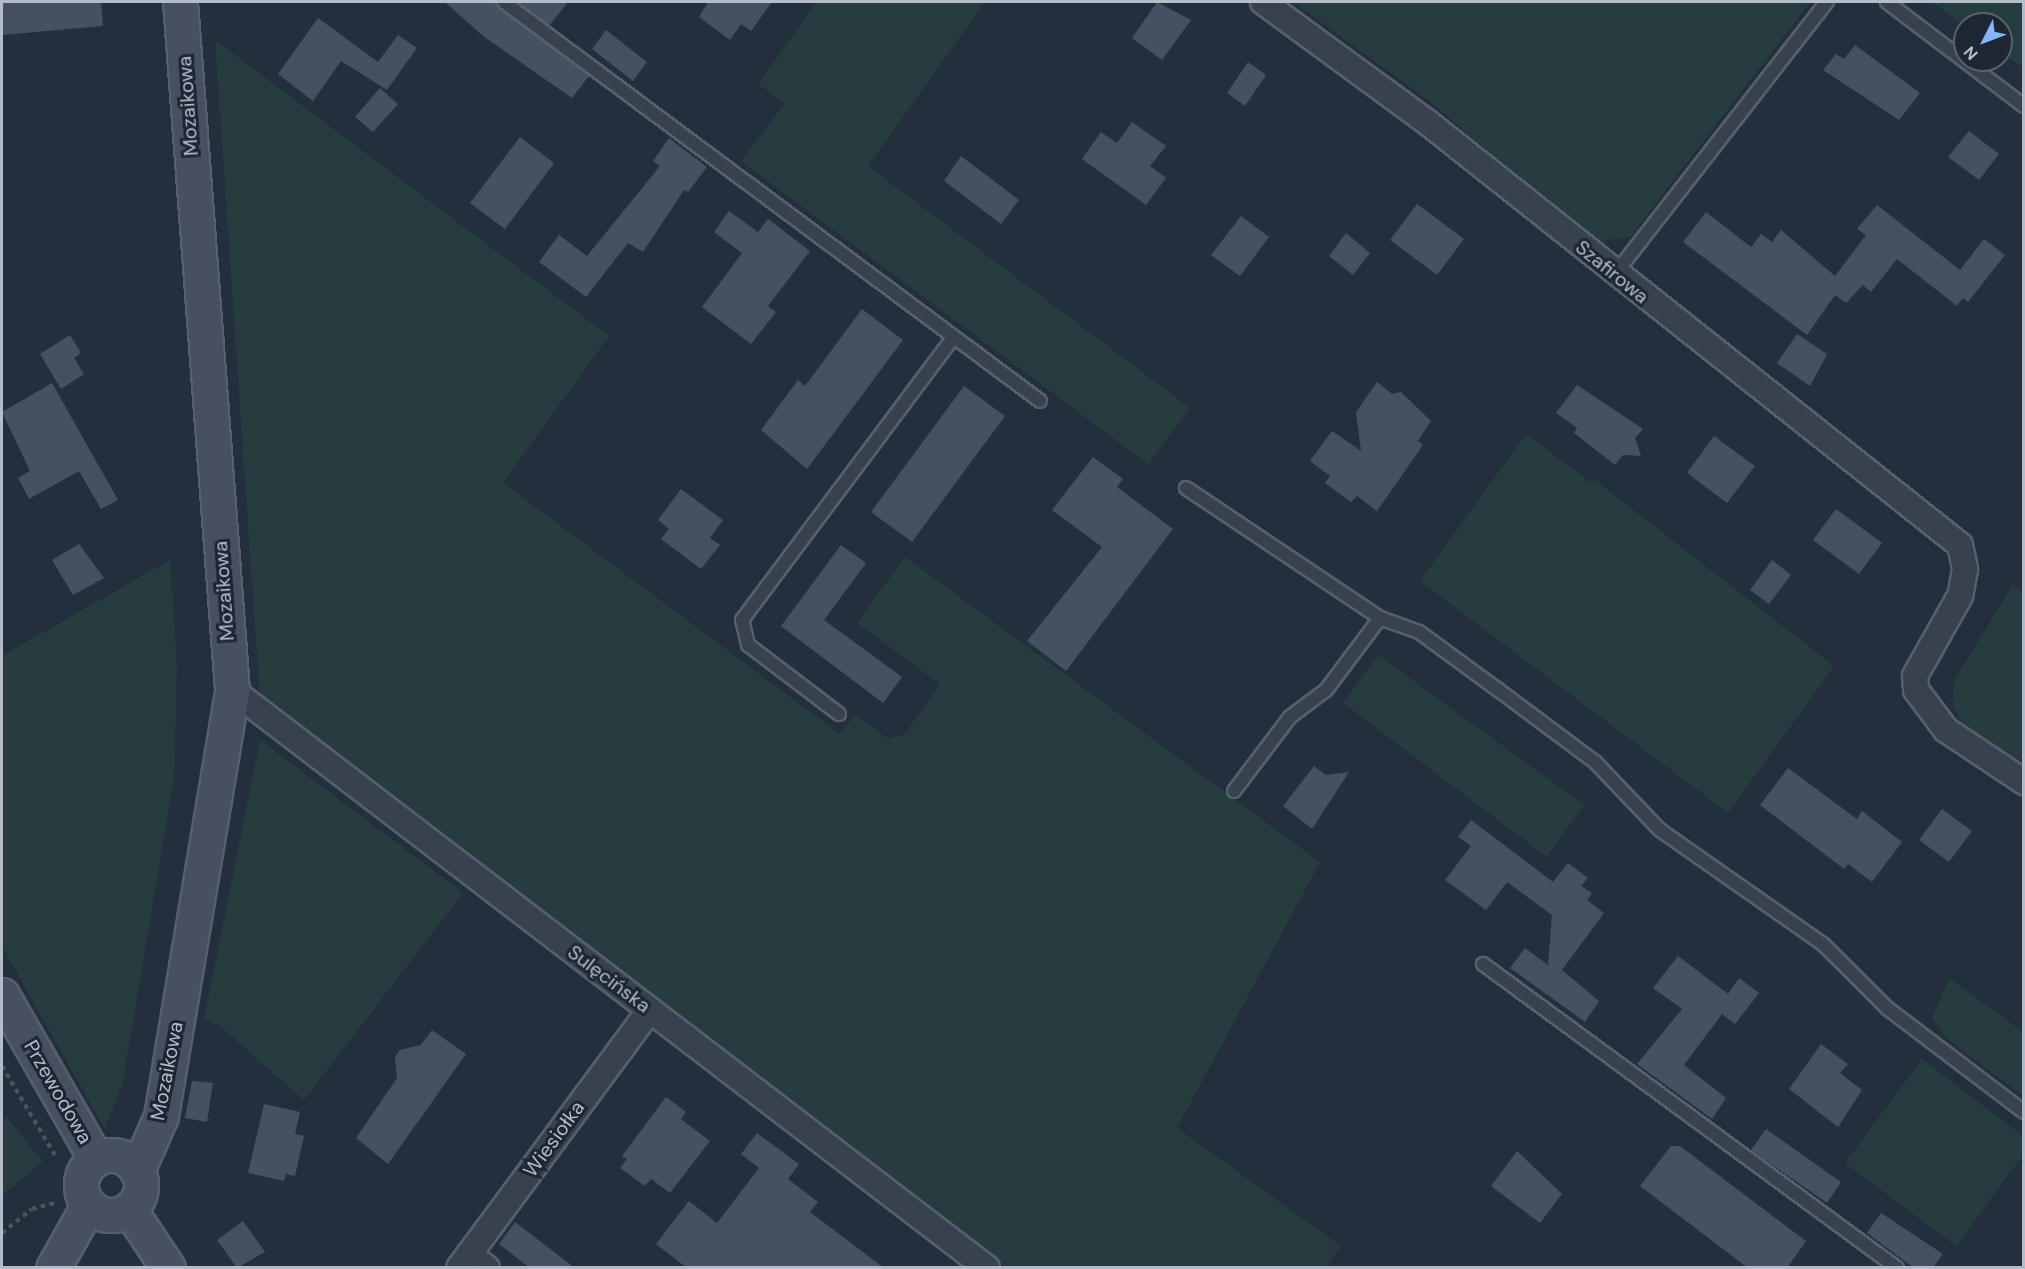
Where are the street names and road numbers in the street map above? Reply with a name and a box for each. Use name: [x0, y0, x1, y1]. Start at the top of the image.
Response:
street label: Mozaikowa: [173, 55, 203, 157]
street label: Szafirowa: [1571, 235, 1653, 309]
street label: Mozaikowa: [209, 540, 239, 642]
street label: Sulęcińska: [563, 940, 655, 1018]
street label: Mozaikowa: [146, 1020, 188, 1122]
street label: Przewodowa: [19, 1036, 97, 1148]
street label: Wiesiołka: [518, 1096, 590, 1182]

